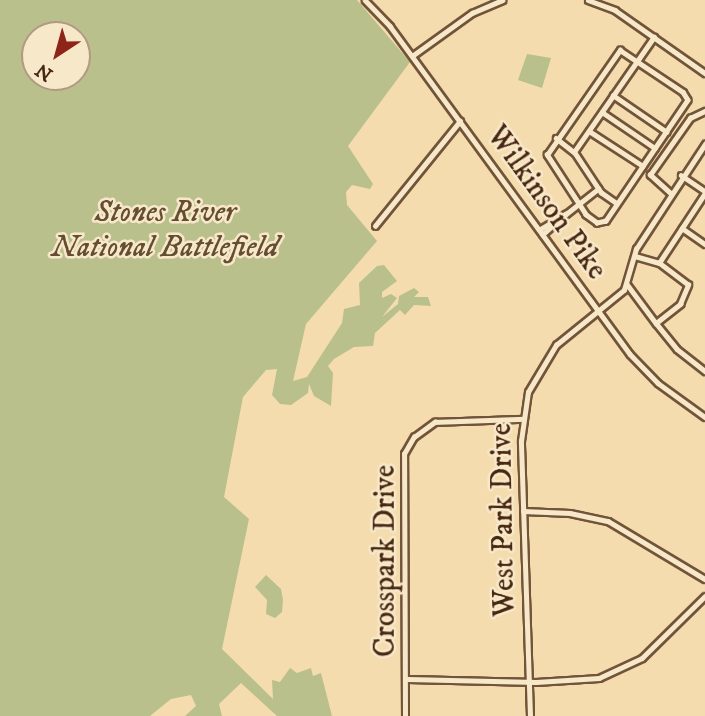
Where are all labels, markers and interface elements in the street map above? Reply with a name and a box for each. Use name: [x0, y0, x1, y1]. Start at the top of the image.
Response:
north arrow: [21, 21, 91, 91]
text: N: [31, 58, 58, 86]
street label: Wilkinson Pike: [478, 119, 614, 287]
park label: Stones River National Battlefield: [51, 195, 279, 265]
street label: West Park Drive: [484, 423, 524, 617]
street label: Crosspark Drive: [368, 465, 404, 657]

